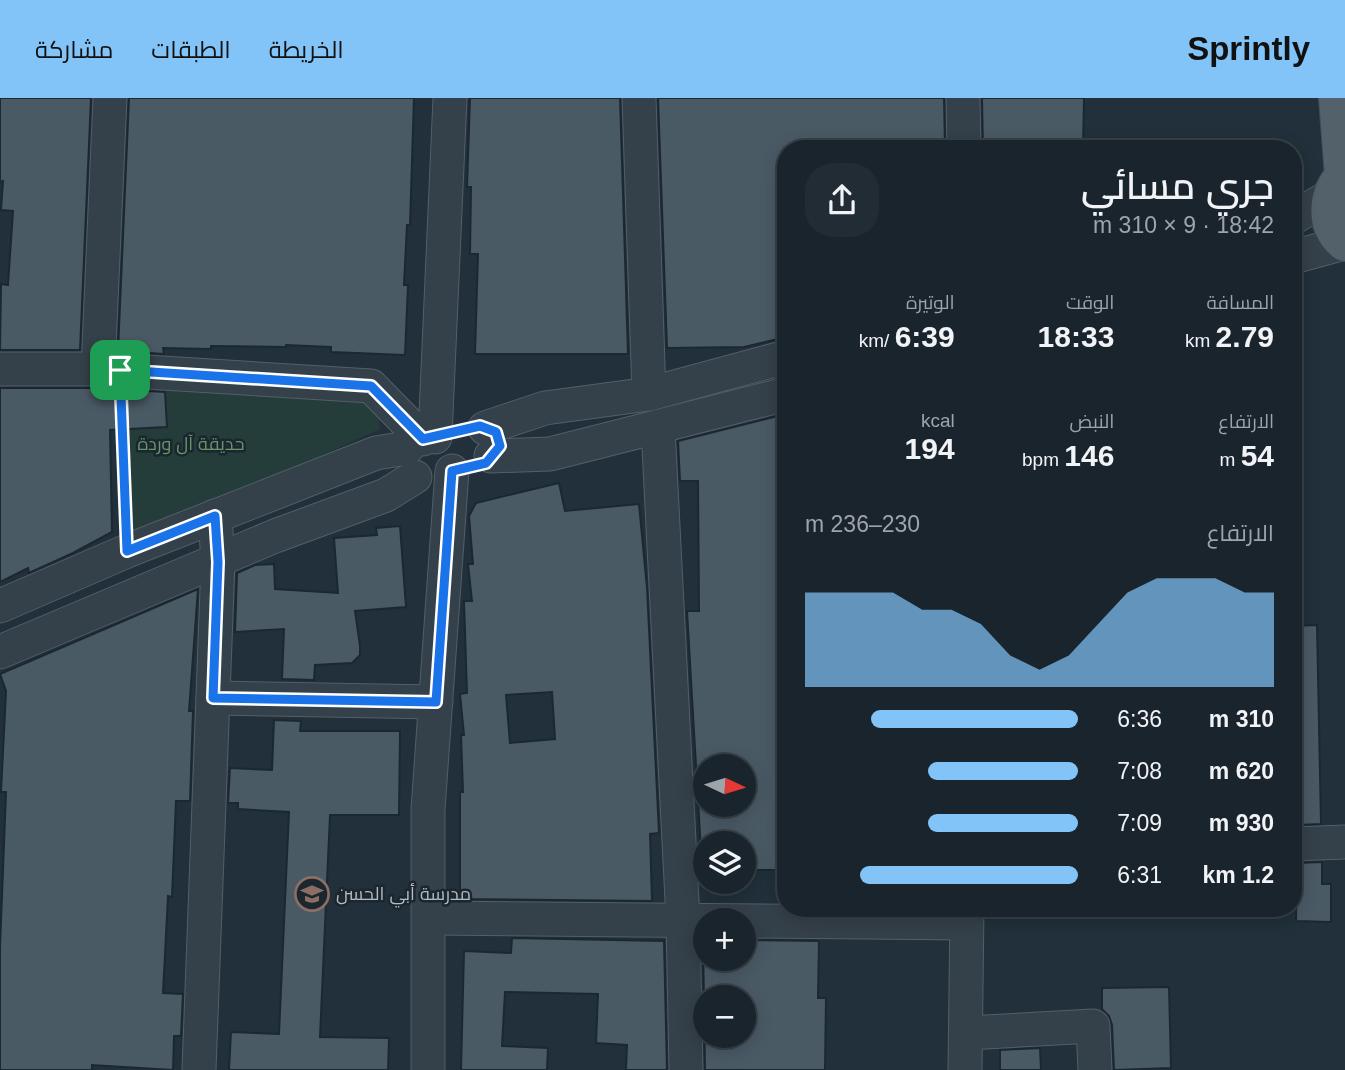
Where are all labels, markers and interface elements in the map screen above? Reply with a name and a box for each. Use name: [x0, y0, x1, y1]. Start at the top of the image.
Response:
text: Sprintly: [1187, 30, 1310, 67]
text: مشاركة: [35, 36, 113, 63]
text: الطبقات: [151, 36, 231, 63]
text: الخريطة: [269, 36, 344, 63]
button: share: [805, 163, 879, 237]
text: جري مسائي: [1081, 165, 1274, 207]
text: 18:42 · 9 × 310 m: [1093, 212, 1274, 238]
text: الوتيرة: [906, 292, 955, 313]
text: الوقت: [1066, 292, 1114, 313]
text: المسافة: [1206, 292, 1274, 313]
text: 6:39: [895, 320, 955, 353]
text: 18:33: [1038, 320, 1114, 353]
text: 2.79: [1216, 320, 1274, 353]
text: /km: [859, 330, 895, 351]
text: km: [1185, 330, 1216, 351]
pin: [90, 340, 150, 400]
icon: arrive: [101, 351, 139, 389]
text: kcal: [921, 410, 955, 431]
text: النبض: [1070, 411, 1114, 432]
text: الارتفاع: [1218, 411, 1274, 432]
text: 194: [905, 432, 955, 465]
park label: حديقة آل وردة: [138, 434, 244, 455]
text: 146: [1064, 439, 1114, 472]
text: 54: [1241, 439, 1274, 472]
text: bpm: [1022, 449, 1064, 470]
text: m: [1220, 449, 1241, 470]
text: 230–236 m: [805, 511, 920, 537]
text: الارتفاع: [1207, 520, 1274, 546]
text: 6:36: [1117, 706, 1162, 732]
text: 310 m: [1209, 706, 1274, 732]
north arrow: [693, 754, 756, 817]
map controls: [693, 754, 756, 1048]
text: 7:08: [1117, 758, 1162, 784]
text: 620 m: [1209, 758, 1274, 784]
text: 7:09: [1117, 810, 1162, 836]
text: 930 m: [1209, 810, 1274, 836]
button: layers: [693, 831, 756, 894]
text: 6:31: [1117, 862, 1162, 888]
text: 1.2 km: [1202, 862, 1274, 888]
school or university icon: مدرسة أبي الحسن: [293, 875, 331, 913]
place label: مدرسة أبي الحسن: [336, 883, 471, 908]
button: +: [693, 908, 756, 971]
button: −: [693, 985, 756, 1048]

